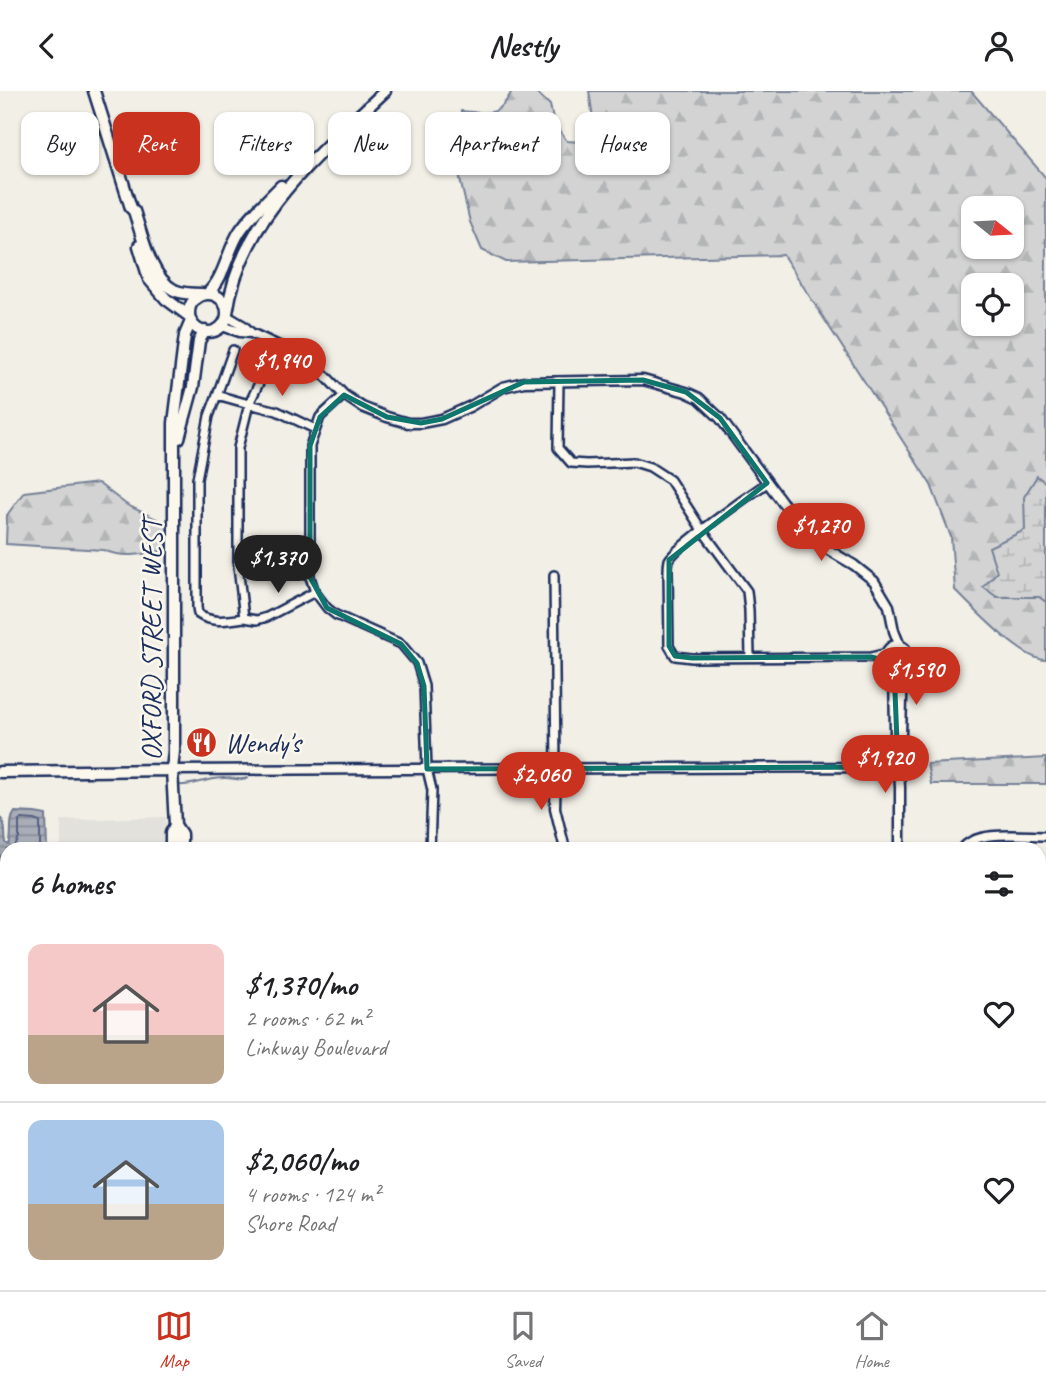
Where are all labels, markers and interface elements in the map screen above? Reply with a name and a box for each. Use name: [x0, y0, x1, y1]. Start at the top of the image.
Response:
text: Nestly: [488, 25, 558, 66]
icon: back: [28, 27, 66, 65]
icon: person: [980, 27, 1018, 65]
chip: Buy: [21, 112, 99, 175]
chip: Rent: [113, 112, 200, 175]
chip: Filters: [214, 112, 314, 175]
chip: New: [328, 112, 411, 175]
chip: Apartment: [425, 112, 561, 175]
chip: House: [575, 112, 670, 175]
north arrow: [961, 196, 1024, 259]
map controls: [961, 196, 1024, 336]
button: locate: [961, 273, 1024, 336]
pin: $1,940: [225, 338, 339, 398]
text: $1,940: [254, 346, 310, 375]
pin: $1,270: [764, 503, 878, 563]
text: $1,270: [793, 511, 849, 540]
street label: OXFORD STREET WEST: [134, 512, 169, 761]
pin: $1,370: [221, 535, 335, 595]
text: $1,370: [250, 543, 306, 572]
pin: $1,590: [859, 647, 973, 707]
text: $1,590: [888, 655, 944, 684]
restaurant icon: Wendy's: [185, 725, 219, 759]
place label: Wendy's: [225, 725, 303, 760]
pin: $1,920: [828, 735, 942, 795]
text: $1,920: [857, 743, 913, 772]
pin: $2,060: [484, 753, 598, 812]
text: $2,060: [513, 760, 569, 789]
text: 6 homes: [28, 865, 113, 903]
icon: filters: [980, 865, 1018, 903]
text: $1,370/mo: [245, 966, 357, 1004]
icon: home: [84, 972, 168, 1056]
icon: heart: [980, 995, 1018, 1033]
text: 2 rooms · 62 m²: [245, 1004, 369, 1033]
text: Linkway Boulevard: [245, 1033, 387, 1062]
text: $2,060/mo: [245, 1142, 358, 1180]
icon: home: [84, 1148, 168, 1232]
icon: heart: [980, 1171, 1018, 1209]
text: 4 rooms · 124 m²: [245, 1180, 380, 1209]
text: Shore Road: [245, 1209, 335, 1238]
tab: Map: [155, 1307, 193, 1373]
tab: Saved: [504, 1307, 542, 1373]
tab: Home: [853, 1307, 891, 1373]

